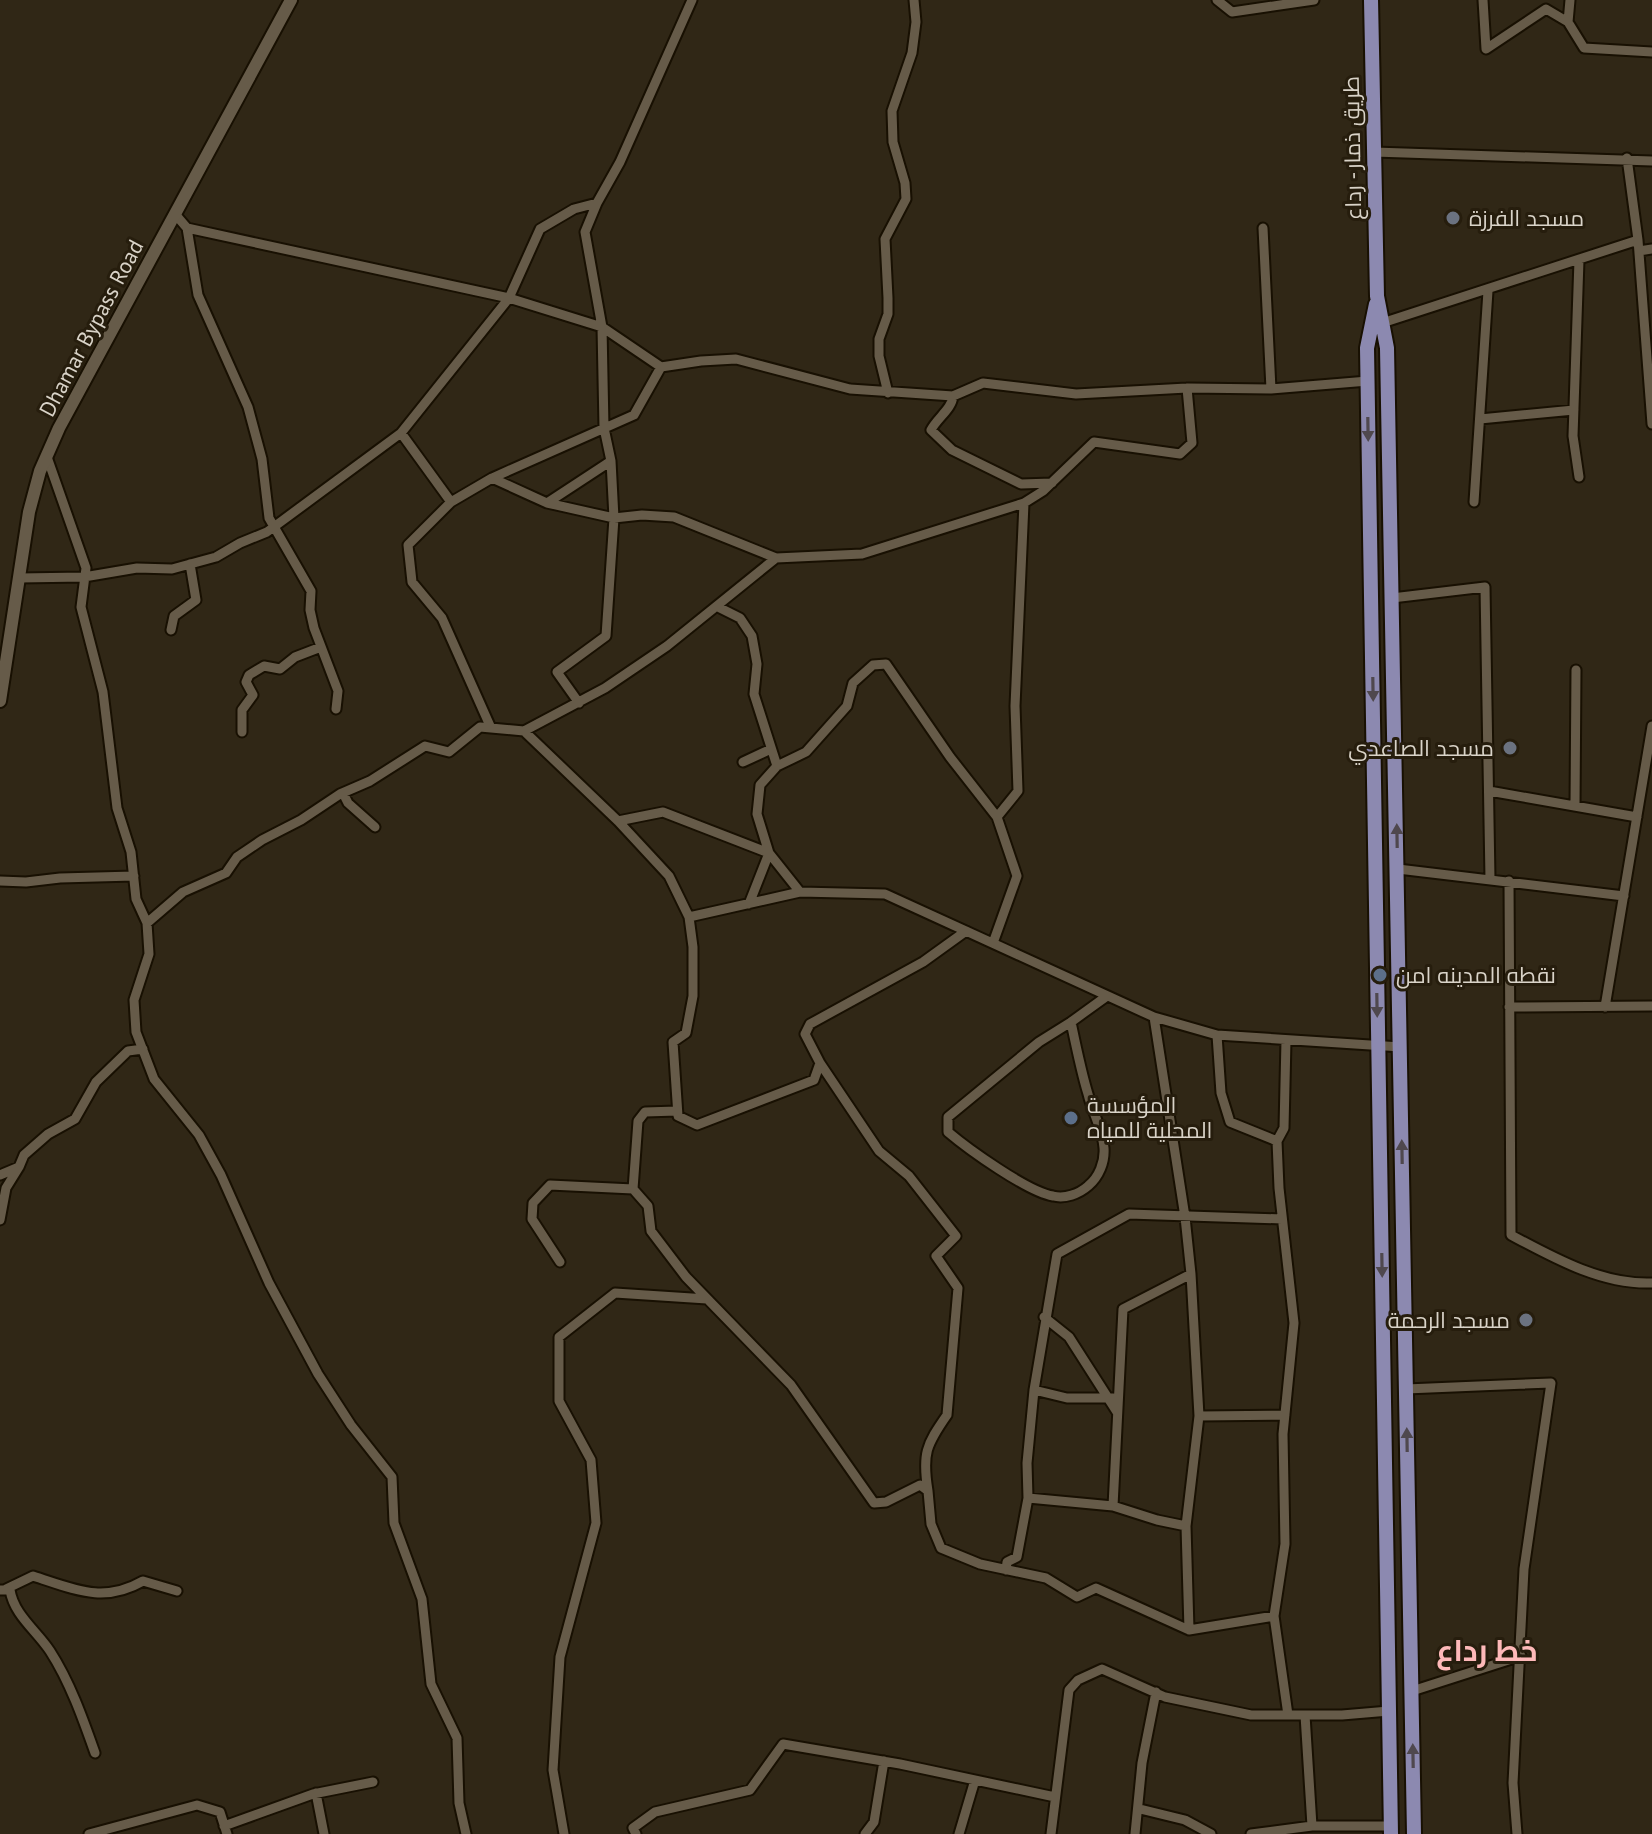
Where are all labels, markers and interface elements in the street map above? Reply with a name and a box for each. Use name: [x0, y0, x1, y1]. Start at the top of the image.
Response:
street label: طريق ذمار - رداع: [1337, 76, 1368, 220]
place label: مسجد الفرزة: [1469, 204, 1584, 232]
marker: مسجد الفرزة: [1444, 209, 1462, 227]
street label: Dhamar Bypass Road: [33, 235, 149, 421]
one-way arrow: [1362, 417, 1375, 442]
one-way arrow: [1366, 677, 1379, 702]
place label: مسجد الصاعدي: [1348, 734, 1494, 765]
marker: مسجد الصاعدي: [1501, 739, 1519, 757]
one-way arrow: [1391, 823, 1403, 848]
place label: نقطه المدينه امن: [1396, 961, 1556, 989]
marker: نقطه المدينه امن: [1371, 966, 1389, 984]
one-way arrow: [1371, 993, 1383, 1018]
place label: المؤسسة المحلية للمياه: [1087, 1091, 1212, 1144]
marker: المؤسسة المحلية للمياه: [1062, 1109, 1080, 1127]
one-way arrow: [1396, 1139, 1409, 1164]
one-way arrow: [1375, 1253, 1388, 1278]
place label: مسجد الرحمة: [1388, 1306, 1510, 1334]
marker: مسجد الرحمة: [1517, 1311, 1535, 1329]
one-way arrow: [1401, 1427, 1414, 1452]
district label: خط رداع: [1436, 1630, 1538, 1671]
one-way arrow: [1406, 1743, 1419, 1768]

